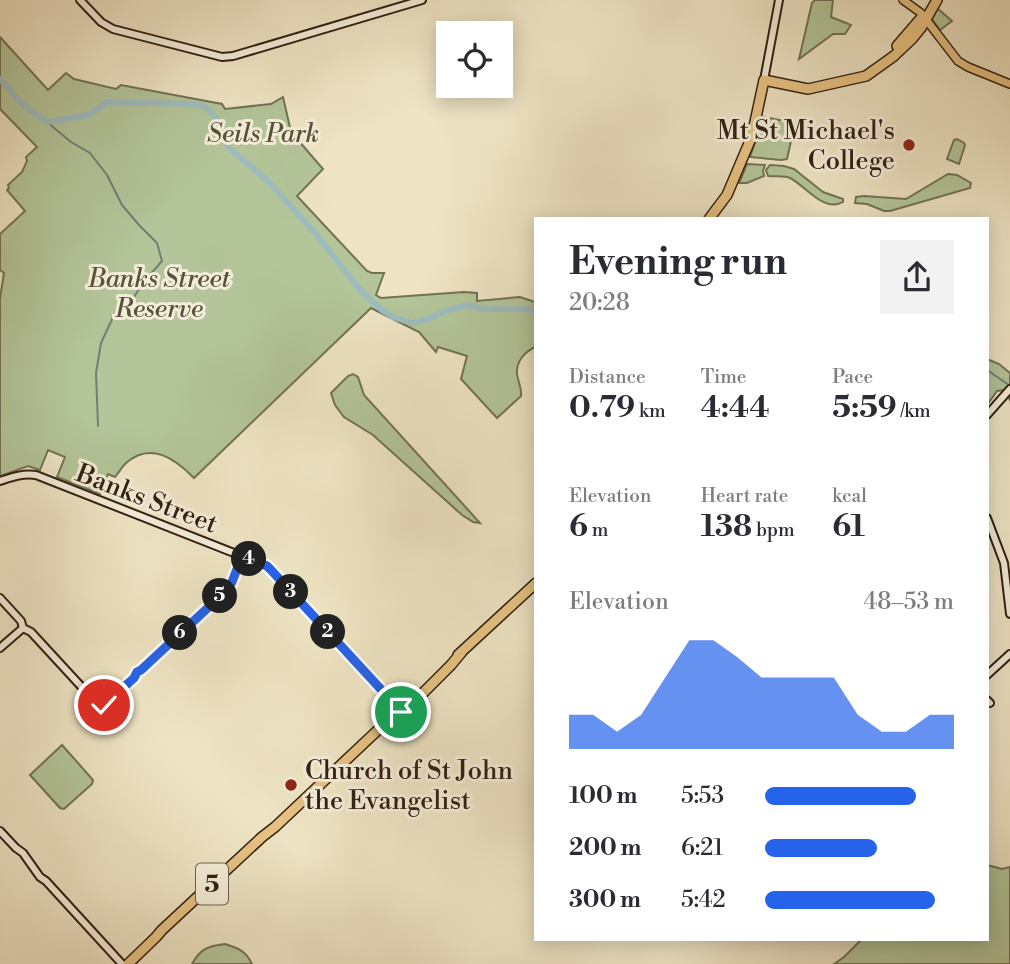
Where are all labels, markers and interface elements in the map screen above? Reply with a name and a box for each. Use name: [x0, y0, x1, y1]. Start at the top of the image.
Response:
map controls: [436, 21, 513, 98]
button: locate: [436, 21, 513, 98]
place label: Mt St Michael's College: [717, 115, 895, 177]
park label: Seils Park: [207, 118, 319, 150]
marker: Mt St Michael's College: [901, 137, 917, 153]
text: Evening run: [569, 239, 787, 286]
button: share: [880, 240, 954, 314]
park label: Banks Street Reserve: [87, 263, 231, 325]
text: 20:28: [569, 289, 630, 317]
text: Distance: [569, 365, 646, 389]
text: Time: [701, 365, 746, 389]
text: Pace: [832, 365, 873, 389]
text: 0.79: [569, 389, 635, 427]
text: 4:44: [701, 389, 770, 427]
text: 5:59: [832, 389, 897, 427]
text: km: [635, 399, 666, 423]
text: /km: [897, 399, 931, 423]
street label: Banks Street: [70, 457, 222, 541]
text: Elevation: [569, 484, 651, 508]
text: Heart rate: [701, 484, 788, 508]
text: kcal: [832, 484, 867, 508]
text: 6: [569, 508, 588, 546]
text: 138: [701, 508, 752, 546]
text: 61: [832, 508, 865, 546]
text: m: [588, 518, 608, 542]
text: bpm: [752, 518, 795, 542]
pin: 4: [232, 542, 266, 576]
text: 4: [242, 546, 255, 570]
pin: 3: [274, 574, 308, 610]
pin: 5: [202, 578, 238, 614]
text: 3: [285, 579, 296, 603]
text: 5: [214, 583, 225, 607]
text: Elevation: [569, 588, 669, 616]
text: 48–53 m: [864, 588, 954, 616]
pin: 2: [310, 614, 346, 650]
pin: 6: [162, 616, 198, 650]
text: 2: [322, 619, 333, 643]
text: 6: [174, 620, 185, 644]
pin: [74, 675, 134, 735]
pin: [371, 682, 431, 742]
icon: check: [85, 686, 123, 724]
icon: arrive: [382, 693, 420, 731]
place label: Church of St John the Evangelist: [305, 755, 513, 817]
marker: Church of St John the Evangelist: [283, 777, 299, 793]
text: 100 m: [569, 782, 637, 810]
text: 5:53: [681, 782, 724, 810]
text: 200 m: [569, 834, 641, 862]
text: 6:21: [681, 834, 723, 862]
road number: 5: [196, 864, 228, 904]
text: 300 m: [569, 886, 641, 914]
text: 5:42: [681, 886, 726, 914]

